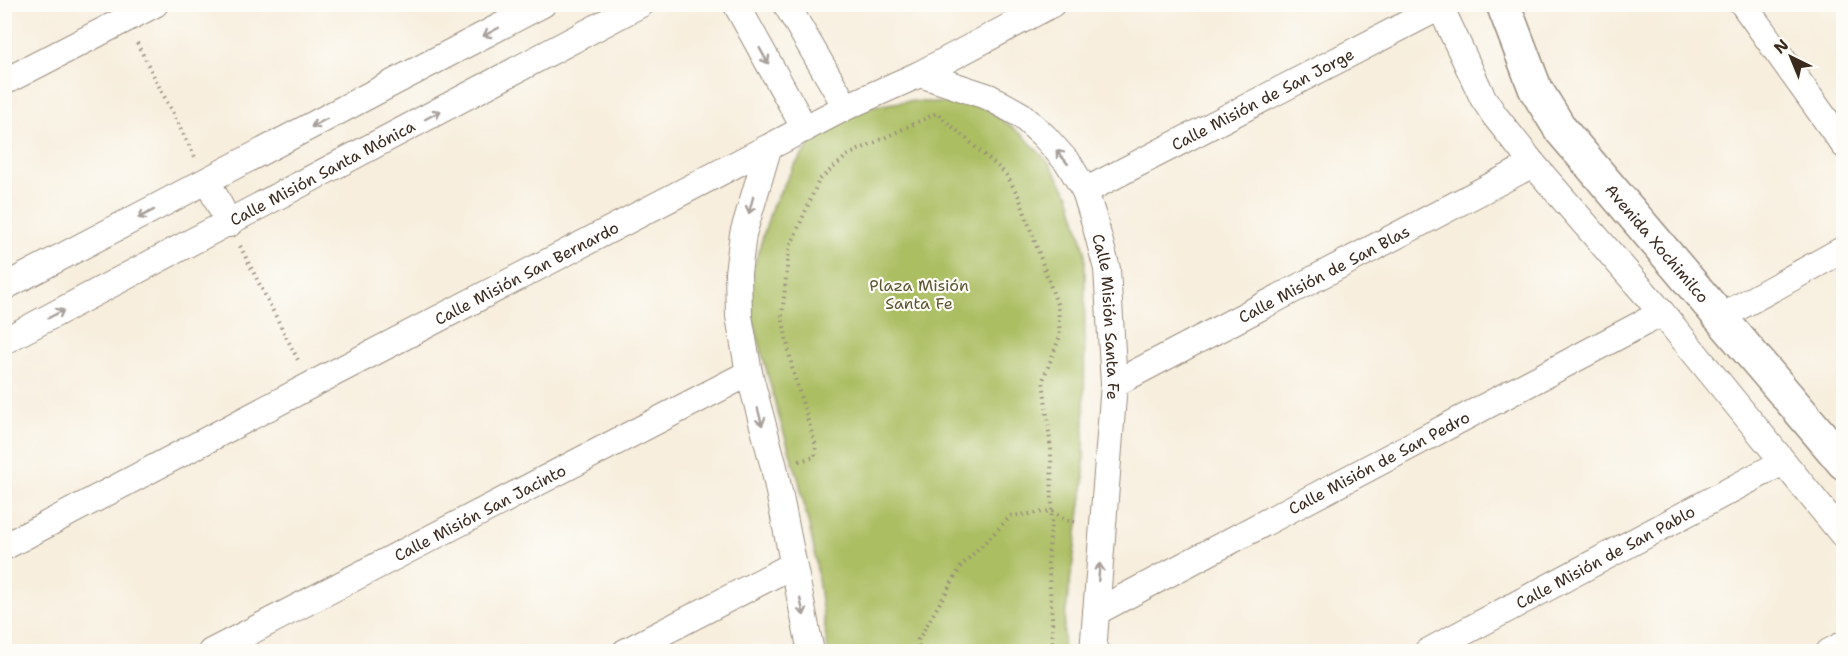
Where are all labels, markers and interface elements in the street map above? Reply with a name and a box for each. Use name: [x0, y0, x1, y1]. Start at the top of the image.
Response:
one-way arrow: [483, 26, 500, 38]
north arrow: [1761, 27, 1821, 87]
text: N: [1769, 34, 1793, 58]
street label: Calle Misión de San Jorge: [1168, 43, 1357, 155]
one-way arrow: [759, 46, 770, 64]
one-way arrow: [424, 109, 441, 121]
street label: Calle Misión Santa Mónica: [226, 115, 418, 230]
one-way arrow: [310, 118, 328, 129]
one-way arrow: [1055, 150, 1069, 165]
street label: Avenida Xochimilco: [1601, 179, 1714, 307]
one-way arrow: [745, 195, 756, 214]
one-way arrow: [137, 208, 155, 220]
street label: Calle Misión San Bernardo: [431, 216, 622, 330]
street label: Calle Misión de San Blas: [1235, 220, 1413, 327]
street label: Calle Misión Santa Fe: [1088, 231, 1125, 401]
park label: Plaza Misión Santa Fe: [869, 275, 969, 314]
one-way arrow: [47, 308, 65, 319]
street label: Calle Misión de San Pedro: [1285, 406, 1473, 519]
one-way arrow: [755, 407, 767, 426]
street label: Calle Misión San Jacinto: [390, 459, 570, 566]
street label: Calle Misión de San Pablo: [1512, 500, 1699, 613]
one-way arrow: [1094, 563, 1105, 583]
one-way arrow: [797, 597, 809, 616]

